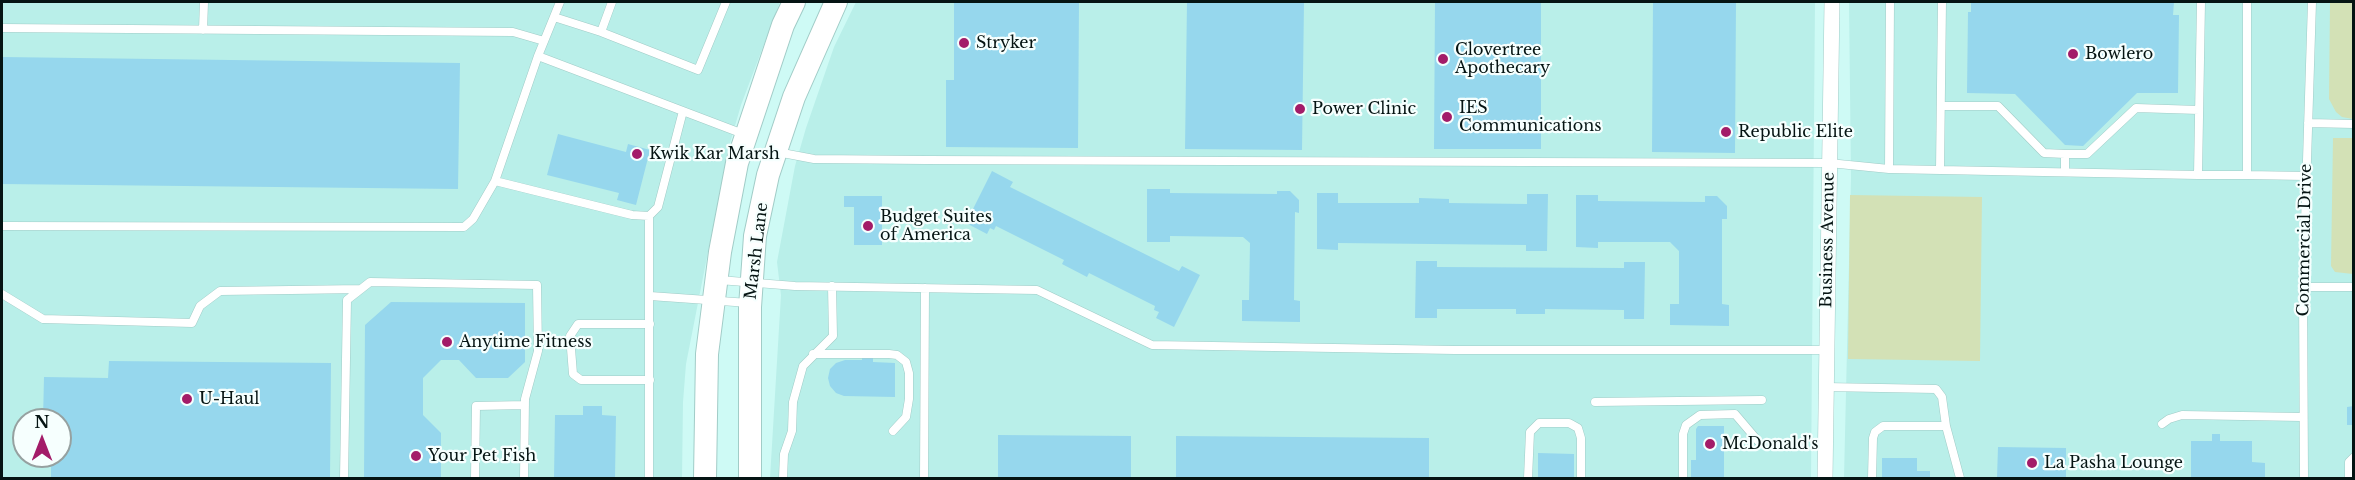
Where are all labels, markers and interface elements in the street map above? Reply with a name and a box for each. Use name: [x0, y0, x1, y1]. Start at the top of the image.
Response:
place label: Stryker: [976, 33, 1036, 53]
marker: Stryker: [957, 36, 971, 50]
place label: Clovertree Apothecary: [1455, 40, 1550, 78]
place label: Bowlero: [2085, 44, 2153, 64]
marker: Bowlero: [2066, 47, 2080, 61]
marker: Clovertree Apothecary: [1436, 52, 1450, 66]
place label: IES Communications: [1459, 98, 1602, 136]
place label: Power Clinic: [1312, 99, 1416, 119]
marker: Power Clinic: [1293, 102, 1307, 116]
marker: IES Communications: [1440, 110, 1454, 124]
place label: Republic Elite: [1738, 122, 1853, 142]
marker: Republic Elite: [1719, 125, 1733, 139]
place label: Kwik Kar Marsh: [649, 144, 780, 164]
marker: Kwik Kar Marsh: [630, 147, 644, 161]
street label: Commercial Drive: [2294, 164, 2316, 316]
street label: Business Avenue: [1817, 172, 1839, 308]
street label: Marsh Lane: [742, 201, 772, 301]
place label: Budget Suites of America: [880, 207, 992, 245]
marker: Budget Suites of America: [861, 219, 875, 233]
place label: Anytime Fitness: [459, 332, 592, 352]
marker: Anytime Fitness: [440, 335, 454, 349]
place label: U-Haul: [199, 389, 259, 409]
marker: U-Haul: [180, 392, 194, 406]
north arrow: [12, 408, 72, 468]
text: N: [34, 412, 50, 432]
place label: McDonald's: [1722, 434, 1819, 454]
marker: McDonald's: [1703, 437, 1717, 451]
place label: Your Pet Fish: [428, 446, 536, 466]
marker: Your Pet Fish: [409, 449, 423, 463]
place label: La Pasha Lounge: [2044, 453, 2183, 473]
marker: La Pasha Lounge: [2025, 456, 2039, 470]

